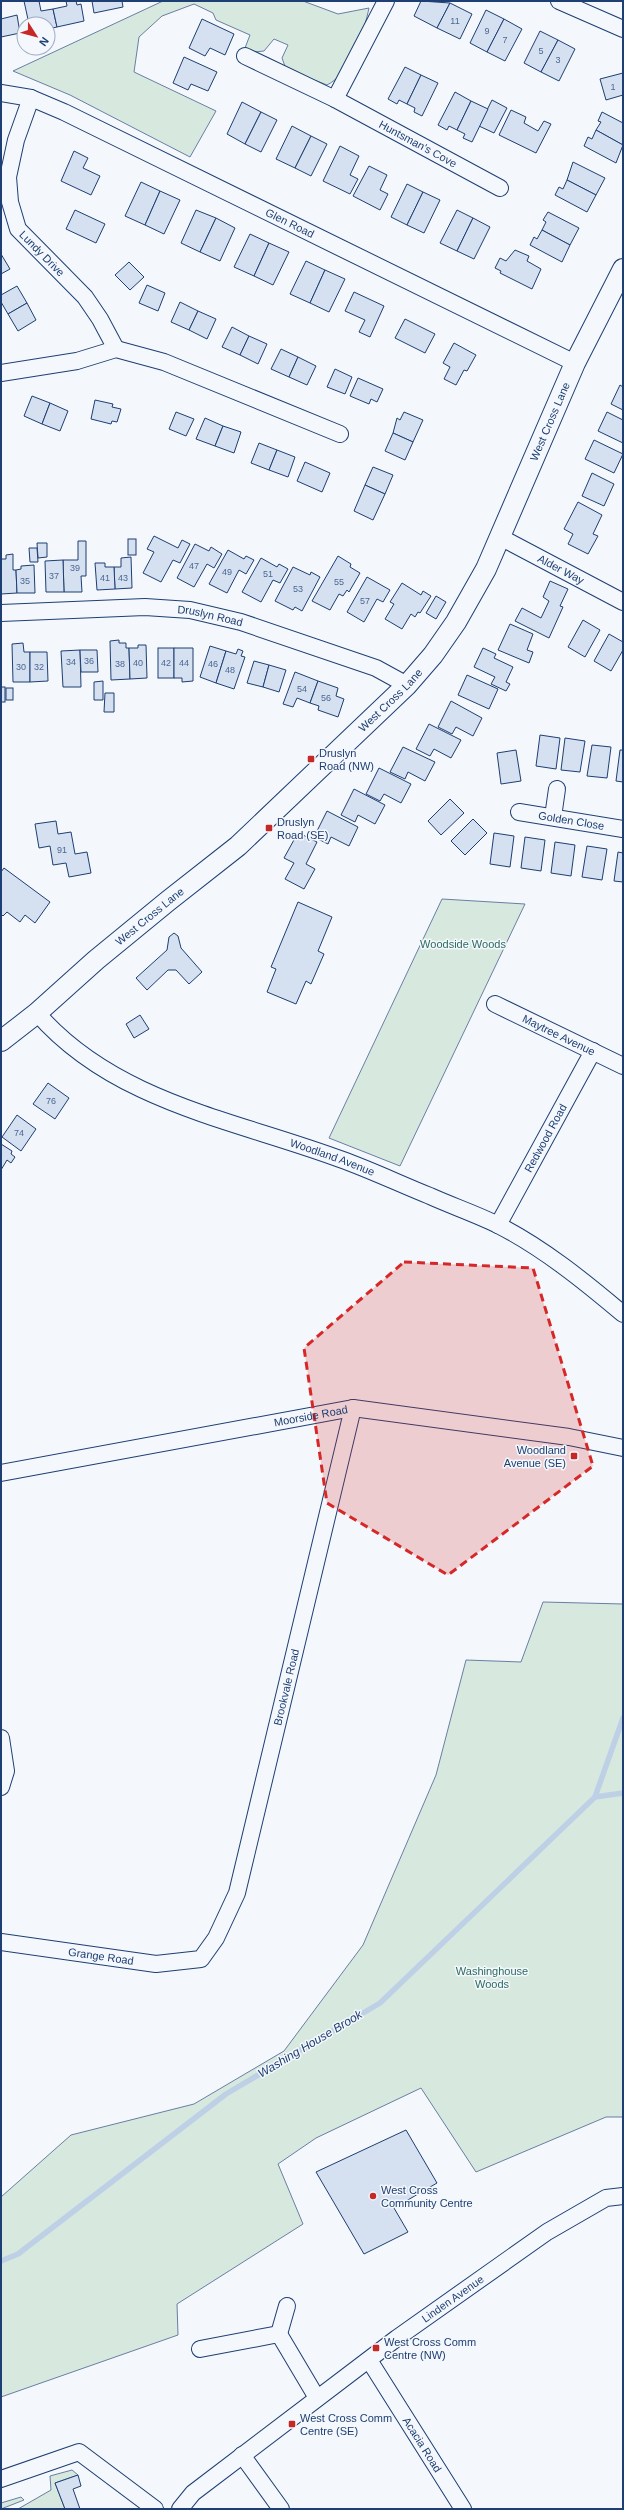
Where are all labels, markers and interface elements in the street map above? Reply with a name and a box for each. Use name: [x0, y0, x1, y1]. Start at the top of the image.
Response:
north arrow: [16, 16, 56, 56]
house number: 11: [450, 16, 460, 26]
house number: 9: [484, 26, 490, 36]
text: N: [37, 35, 51, 49]
house number: 7: [502, 35, 508, 45]
house number: 5: [538, 46, 544, 56]
house number: 3: [555, 55, 561, 65]
house number: 1: [610, 82, 616, 92]
street label: Huntsman's Cove: [377, 118, 459, 170]
street label: Glen Road: [264, 206, 316, 240]
street label: Lundy Drive: [17, 228, 67, 279]
street label: West Cross Lane: [528, 380, 572, 462]
street label: Alder Way: [536, 552, 587, 587]
house number: 47: [189, 561, 199, 571]
house number: 39: [70, 563, 80, 573]
house number: 49: [222, 567, 232, 577]
house number: 51: [263, 569, 273, 579]
house number: 37: [49, 571, 59, 581]
house number: 41: [100, 573, 110, 583]
house number: 43: [118, 573, 128, 583]
house number: 35: [20, 576, 30, 586]
house number: 55: [334, 577, 344, 587]
house number: 53: [293, 584, 303, 594]
house number: 57: [360, 596, 370, 606]
street label: Druslyn Road: [177, 603, 244, 628]
house number: 36: [84, 656, 94, 666]
house number: 34: [66, 657, 76, 667]
house number: 40: [133, 658, 143, 668]
house number: 42: [161, 658, 171, 668]
house number: 44: [179, 658, 189, 668]
house number: 38: [115, 659, 125, 669]
house number: 46: [208, 659, 218, 669]
house number: 30: [16, 662, 26, 672]
house number: 32: [34, 662, 44, 672]
house number: 48: [225, 665, 235, 675]
street label: West Cross Lane: [356, 666, 424, 734]
house number: 54: [297, 684, 307, 694]
house number: 56: [321, 693, 331, 703]
place label: Druslyn Road (NW): [319, 747, 374, 772]
marker: Druslyn Road (NW): [306, 754, 316, 764]
street label: Golden Close: [537, 809, 605, 832]
place label: Druslyn Road (SE): [277, 816, 328, 841]
marker: Druslyn Road (SE): [264, 823, 274, 833]
house number: 91: [57, 845, 67, 855]
street label: West Cross Lane: [113, 885, 186, 948]
park label: Woodside Woods: [420, 938, 506, 950]
street label: Maytree Avenue: [521, 1012, 597, 1058]
house number: 76: [46, 1096, 56, 1106]
street label: Redwood Road: [522, 1102, 569, 1174]
house number: 74: [14, 1128, 24, 1138]
street label: Woodland Avenue: [289, 1136, 376, 1178]
street label: Moorside Road: [273, 1403, 349, 1428]
place label: Woodland Avenue (SE): [504, 1444, 566, 1469]
marker: Woodland Avenue (SE): [569, 1451, 579, 1461]
street label: Brookvale Road: [271, 1648, 301, 1727]
street label: Grange Road: [67, 1946, 135, 1967]
park label: Washinghouse Woods: [456, 1965, 528, 1990]
water label: Washing House Brook: [255, 2007, 366, 2081]
place label: West Cross Community Centre: [381, 2184, 473, 2209]
marker: West Cross Community Centre: [368, 2191, 378, 2201]
street label: Linden Avenue: [420, 2273, 486, 2325]
place label: West Cross Comm Centre (NW): [384, 2336, 476, 2361]
marker: West Cross Comm Centre (NW): [371, 2343, 381, 2353]
place label: West Cross Comm Centre (SE): [300, 2412, 392, 2437]
street label: Acacia Road: [401, 2415, 444, 2474]
marker: West Cross Comm Centre (SE): [287, 2419, 297, 2429]

